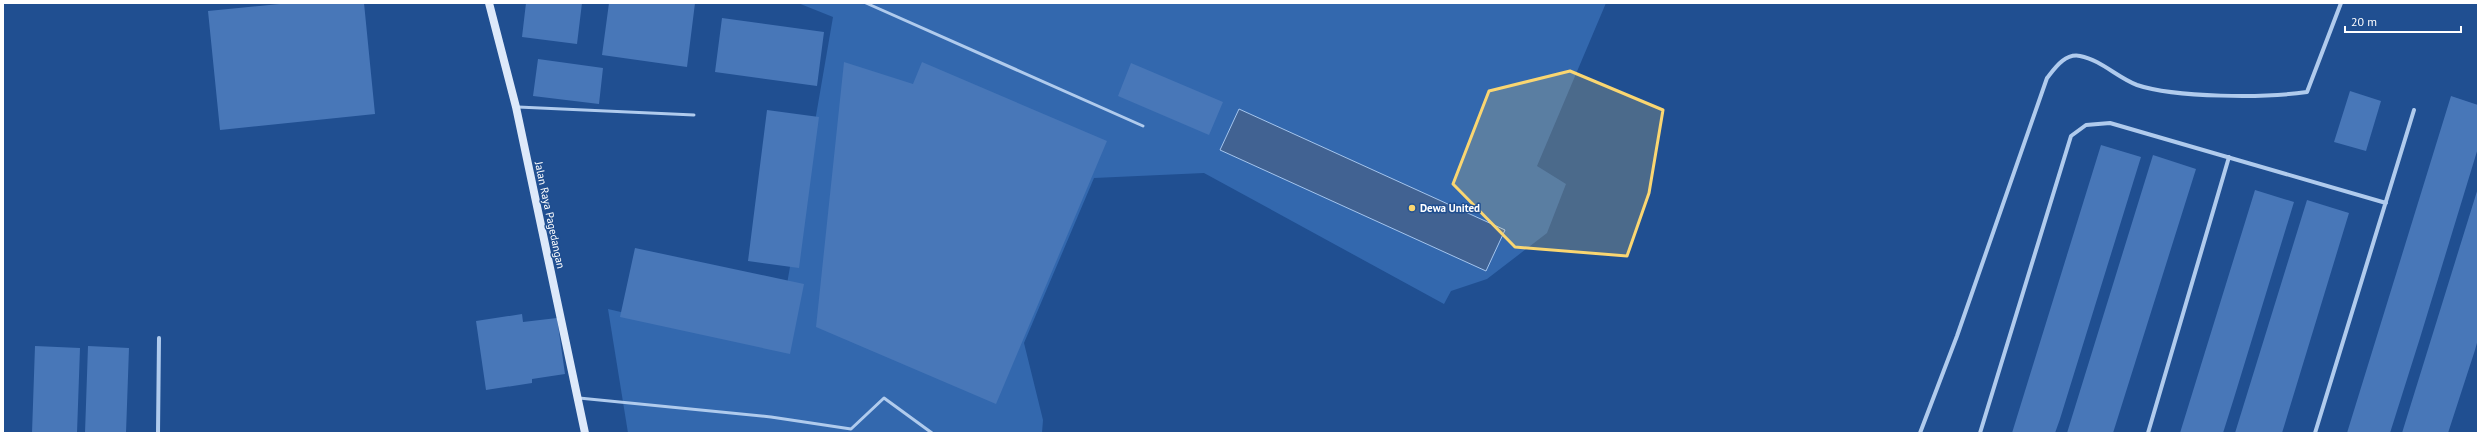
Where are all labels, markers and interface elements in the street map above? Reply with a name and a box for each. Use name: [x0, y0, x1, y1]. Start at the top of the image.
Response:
scale bar: [2345, 8, 2461, 34]
text: 20 m: [2351, 14, 2377, 29]
street label: Jalan Raya Pagedangan: [532, 159, 568, 270]
place label: Dewa United: [1420, 201, 1480, 215]
marker: Dewa United: [1407, 203, 1417, 213]

